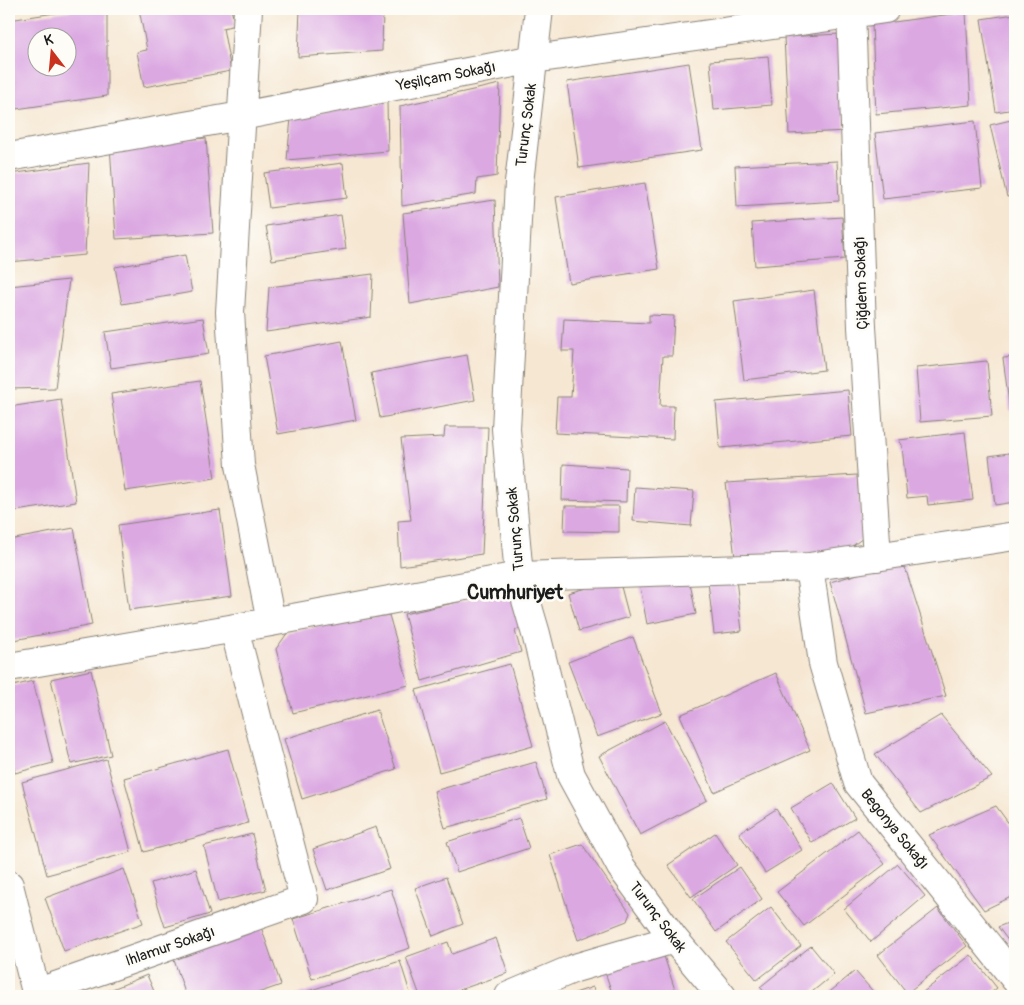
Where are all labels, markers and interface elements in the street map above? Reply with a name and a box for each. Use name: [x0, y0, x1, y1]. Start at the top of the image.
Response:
north arrow: [28, 28, 78, 78]
text: K: [42, 30, 55, 49]
street label: Yeşilçam Sokağı: [394, 58, 497, 96]
street label: Turunç Sokak: [512, 81, 541, 168]
street label: Çiğdem Sokağı: [850, 236, 873, 330]
street label: Turunç Sokak: [502, 485, 529, 572]
district label: Cumhuriyet: [467, 580, 564, 605]
street label: Begonya Sokağı: [856, 785, 933, 873]
street label: Turunç Sokak: [625, 878, 691, 957]
street label: Ihlamur Sokağı: [123, 922, 217, 971]

